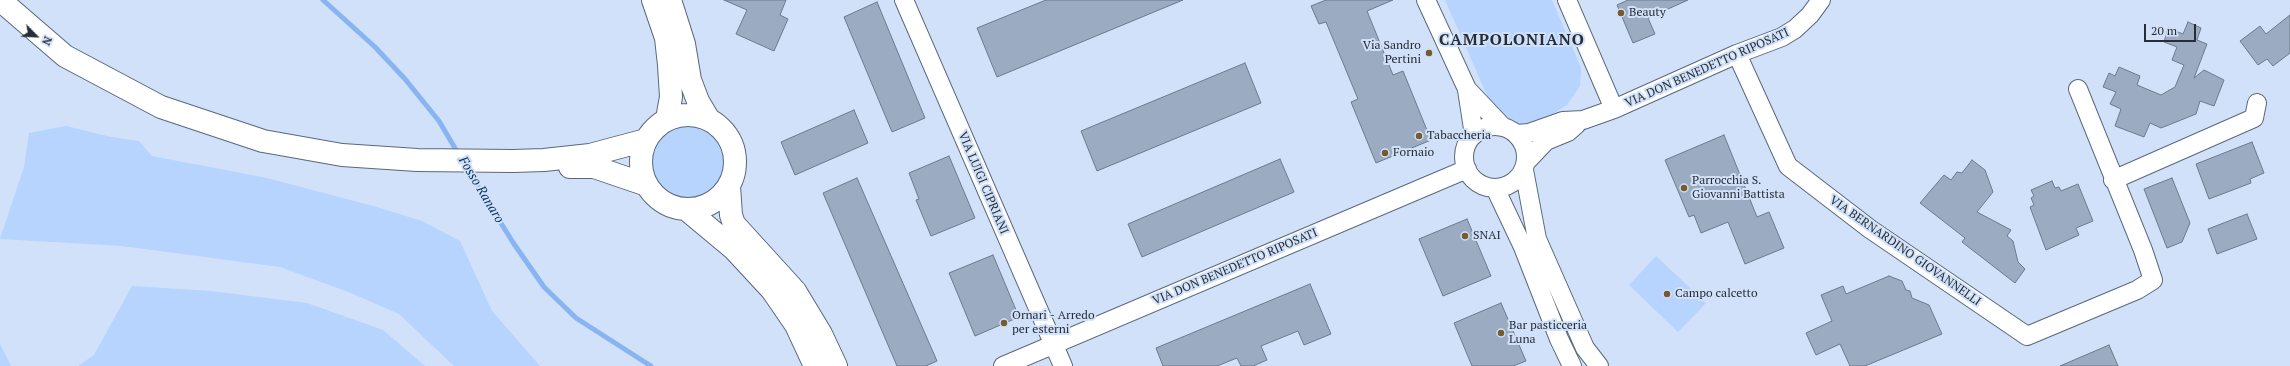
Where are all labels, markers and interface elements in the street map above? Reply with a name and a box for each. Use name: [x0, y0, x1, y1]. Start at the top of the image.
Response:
place label: Beauty: [1629, 6, 1666, 20]
marker: Beauty: [1616, 8, 1626, 18]
north arrow: [16, 16, 56, 56]
scale bar: [2146, 16, 2198, 42]
text: 20 m: [2151, 23, 2177, 38]
street label: VIA DON BENEDETTO RIPOSATI: [1623, 25, 1791, 111]
district label: CAMPOLONIANO: [1439, 30, 1585, 50]
text: N: [39, 34, 55, 48]
place label: Via Sandro Pertini: [1363, 39, 1421, 67]
marker: Via Sandro Pertini: [1424, 48, 1434, 58]
place label: Tabaccheria: [1427, 129, 1491, 143]
street label: VIA LUIGI CIPRIANI: [955, 130, 1011, 236]
marker: Tabaccheria: [1414, 131, 1424, 141]
place label: Fornaio: [1393, 146, 1434, 160]
marker: Fornaio: [1380, 148, 1390, 158]
water label: Fosso Ranaro: [455, 154, 507, 226]
place label: Parrocchia S. Giovanni Battista: [1692, 174, 1785, 202]
marker: Parrocchia S. Giovanni Battista: [1679, 183, 1689, 193]
street label: VIA BERNARDINO GIOVANNELLI: [1827, 193, 1983, 309]
street label: VIA DON BENEDETTO RIPOSATI: [1150, 226, 1320, 308]
place label: SNAI: [1473, 229, 1501, 243]
marker: SNAI: [1460, 231, 1470, 241]
place label: Campo calcetto: [1675, 287, 1758, 301]
marker: Campo calcetto: [1662, 289, 1672, 299]
place label: Ornari - Arredo per esterni: [1012, 309, 1095, 337]
marker: Ornari - Arredo per esterni: [999, 318, 1009, 328]
place label: Bar pasticceria Luna: [1509, 319, 1587, 347]
marker: Bar pasticceria Luna: [1496, 328, 1506, 338]

